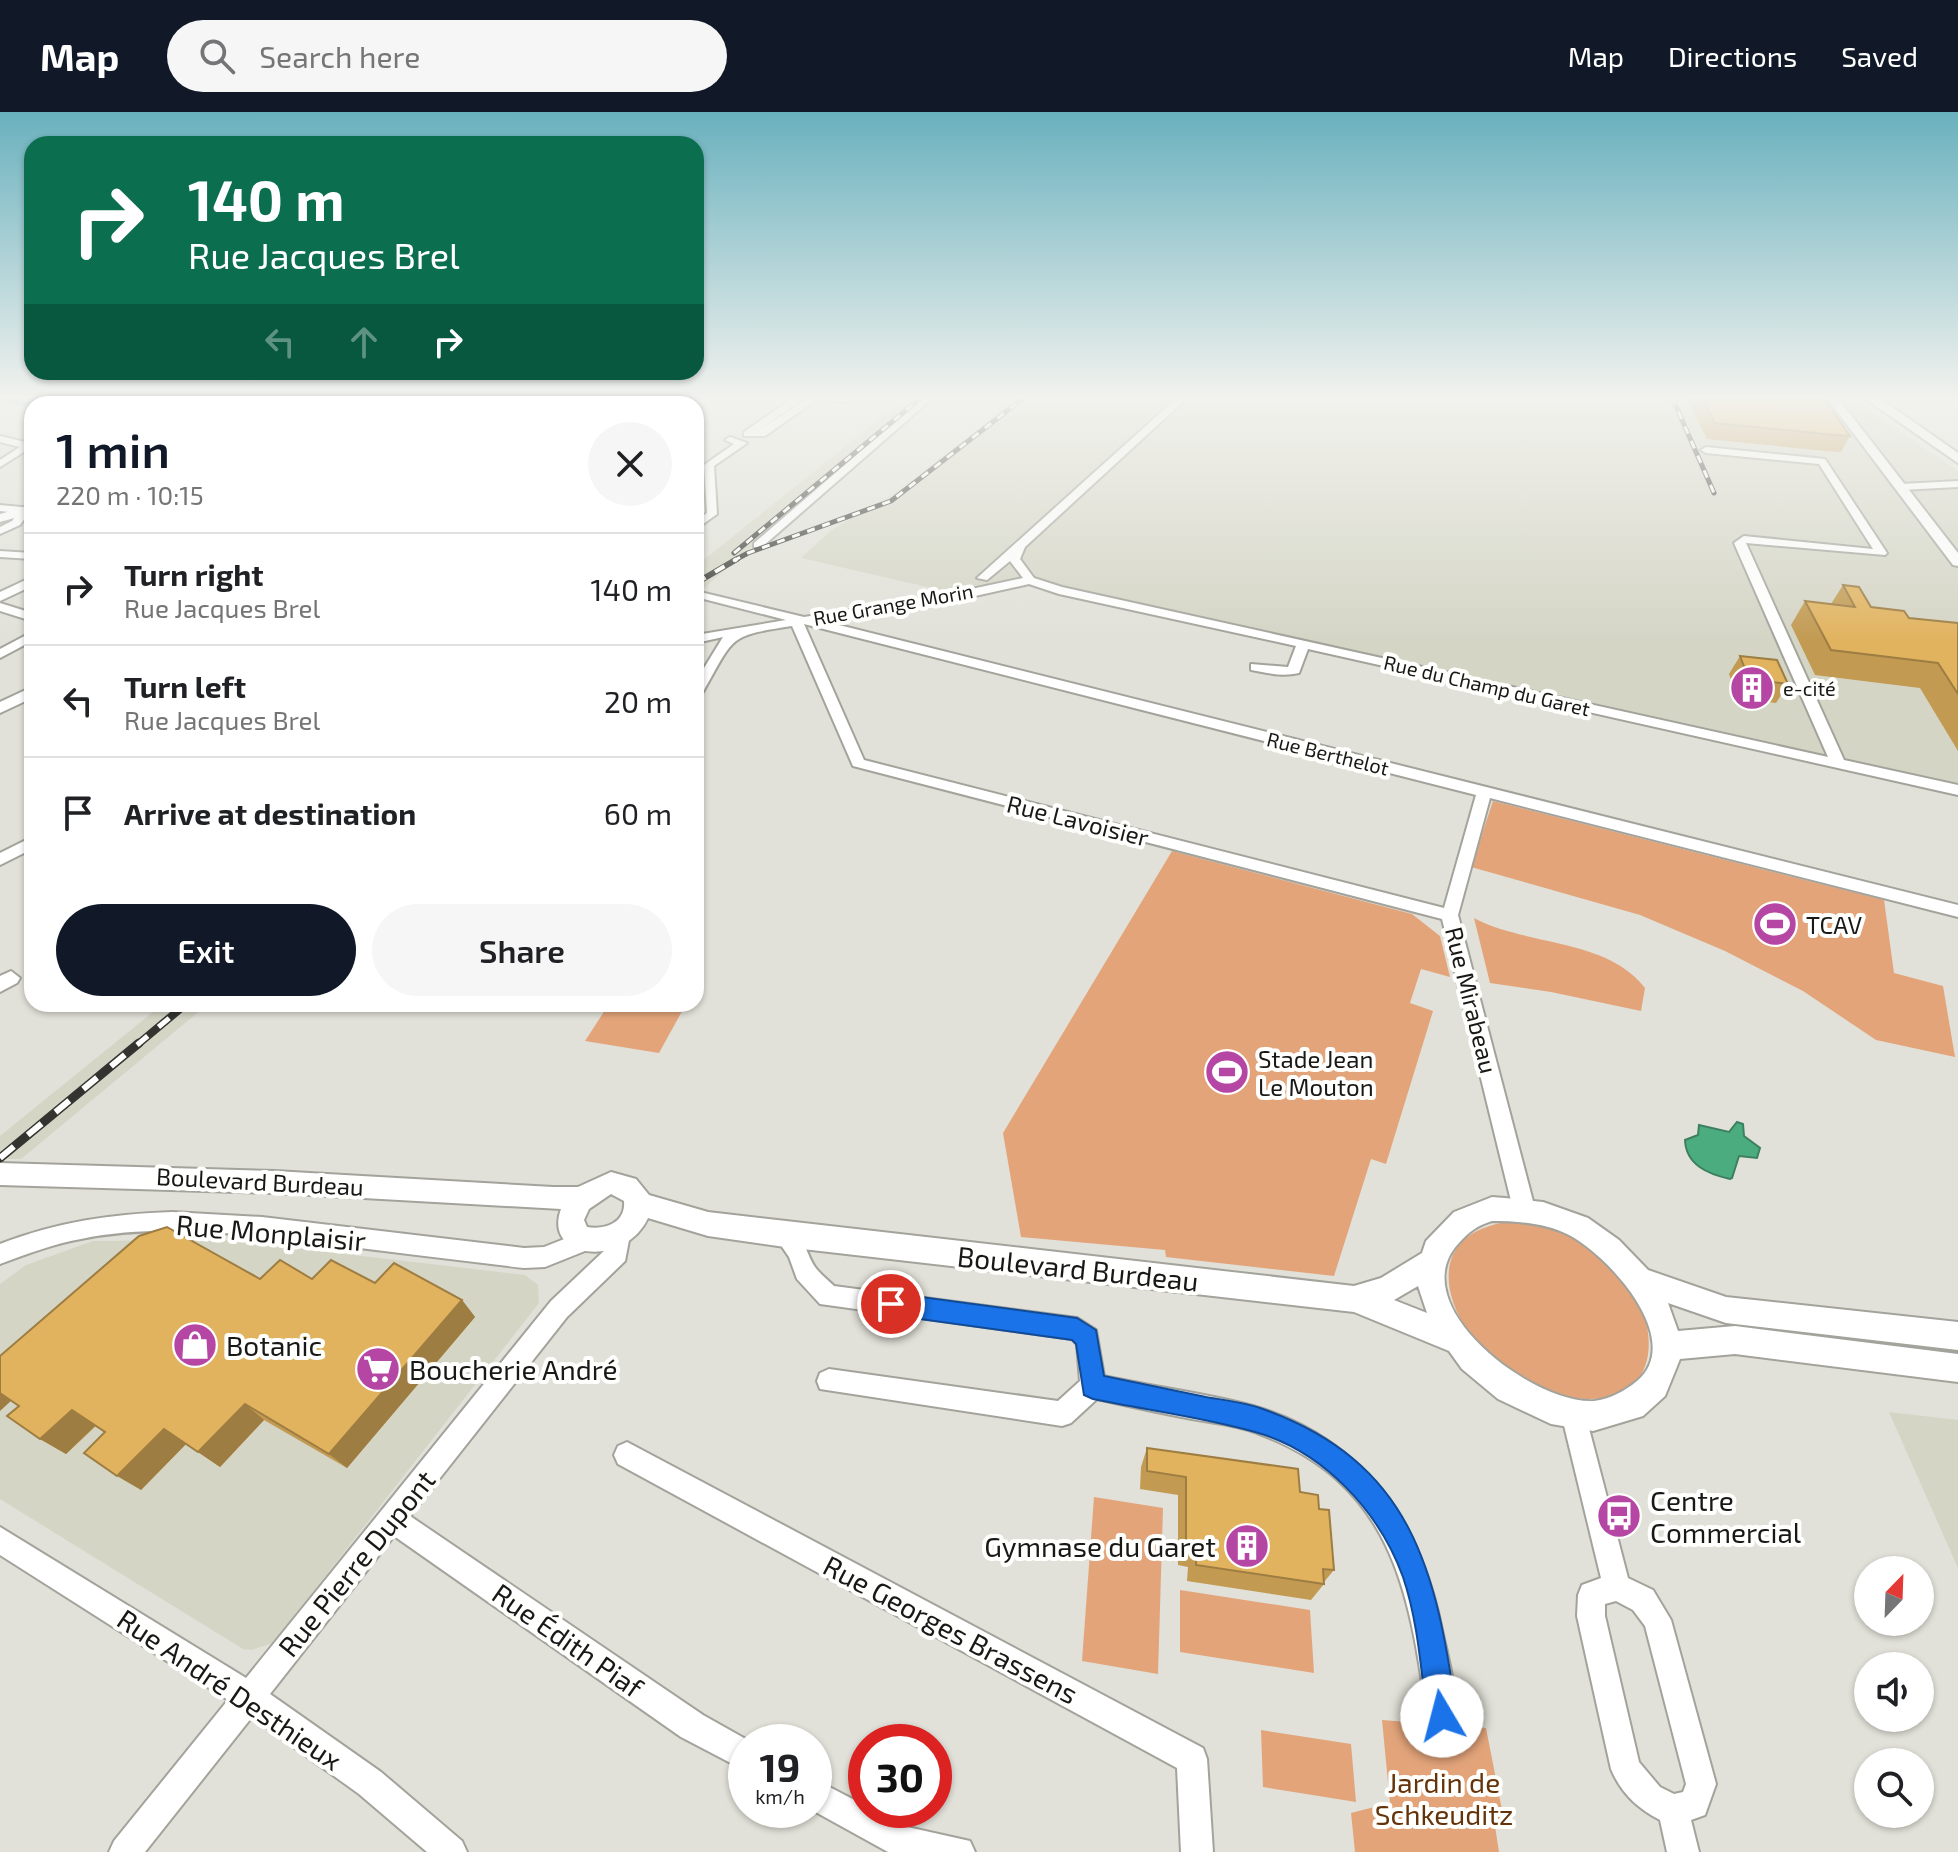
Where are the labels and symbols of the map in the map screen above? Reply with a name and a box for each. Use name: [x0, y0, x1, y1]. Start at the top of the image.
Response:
street label: Rue Grange Morin: [811, 578, 975, 630]
street label: Rue du Champ du Garet: [1382, 650, 1593, 720]
building icon: e-cité: [1728, 664, 1776, 712]
place label: e-cité: [1783, 676, 1836, 700]
street label: Rue Berthelot: [1264, 726, 1392, 780]
street label: Rue Lavoisier: [1004, 788, 1152, 852]
sports icon: TCAV: [1751, 900, 1799, 948]
place label: TCAV: [1806, 910, 1862, 939]
street label: Rue Mirabeau: [1440, 924, 1504, 1076]
place label: Stade Jean Le Mouton: [1258, 1044, 1374, 1101]
sports icon: Stade Jean Le Mouton: [1203, 1048, 1251, 1096]
street label: Boulevard Burdeau: [155, 1161, 365, 1201]
street label: Rue Monplaisir: [175, 1207, 367, 1257]
street label: Boulevard Burdeau: [956, 1238, 1200, 1298]
pin: [857, 1270, 925, 1338]
shop icon: Botanic: [171, 1321, 219, 1369]
place label: Botanic: [226, 1328, 322, 1362]
supermarket icon: Boucherie André: [354, 1345, 402, 1393]
place label: Boucherie André: [409, 1352, 618, 1386]
street label: Rue Pierre Dupont: [270, 1463, 442, 1663]
place label: Centre Commercial: [1650, 1483, 1802, 1549]
bus stop icon: Centre Commercial: [1595, 1492, 1643, 1540]
building icon: Gymnase du Garet: [1223, 1522, 1271, 1570]
place label: Gymnase du Garet: [984, 1529, 1216, 1563]
street label: Rue Georges Brassens: [818, 1548, 1084, 1710]
north arrow: [1854, 1556, 1934, 1636]
street label: Rue Édith Piaf: [486, 1576, 651, 1705]
street label: Rue André Desthieux: [111, 1601, 349, 1777]
position arrow: [1400, 1674, 1484, 1758]
speed limit sign: 30: [848, 1724, 952, 1828]
park label: Jardin de Schkeuditz: [1375, 1765, 1513, 1831]

